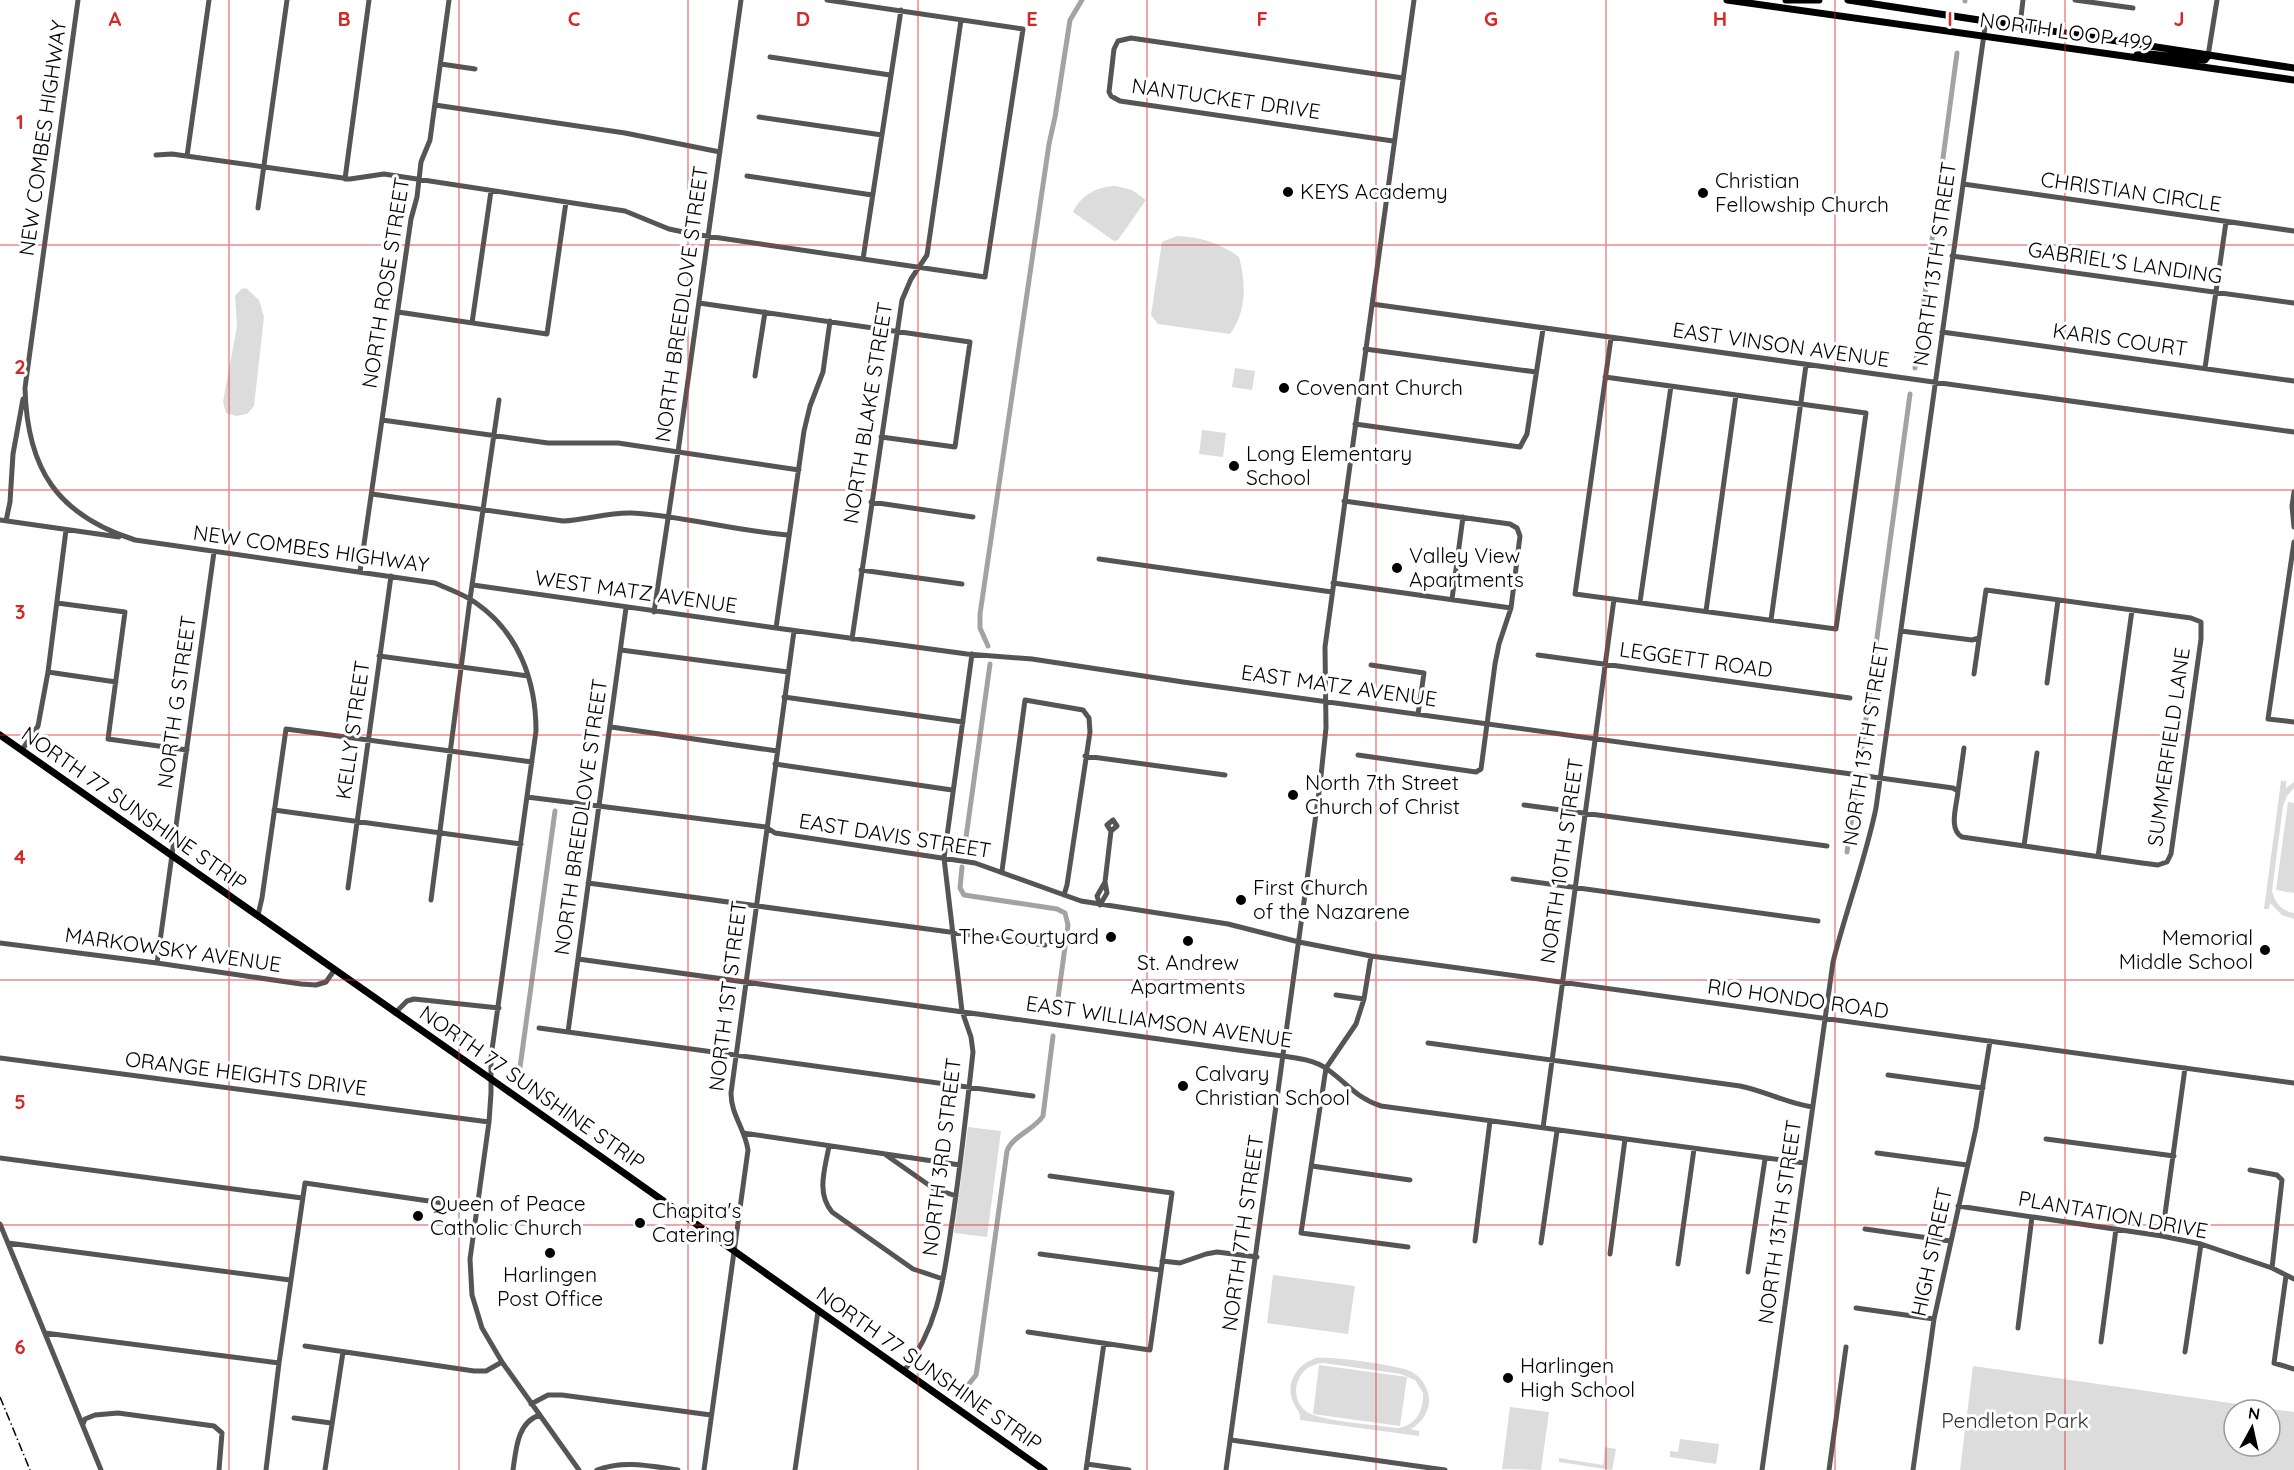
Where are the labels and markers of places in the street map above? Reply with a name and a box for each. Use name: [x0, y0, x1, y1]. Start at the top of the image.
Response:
place label: Christian Fellowship Church: [1715, 167, 1889, 217]
place label: KEYS Academy: [1300, 178, 1448, 204]
marker: KEYS Academy: [1281, 185, 1295, 199]
marker: Christian Fellowship Church: [1696, 186, 1710, 200]
place label: Covenant Church: [1296, 374, 1463, 400]
marker: Covenant Church: [1277, 381, 1291, 395]
place label: Long Elementary School: [1246, 440, 1412, 490]
marker: Long Elementary School: [1227, 459, 1241, 473]
place label: Valley View Apartments: [1409, 542, 1524, 592]
marker: Valley View Apartments: [1390, 561, 1404, 575]
place label: North 7th Street Church of Christ: [1305, 769, 1460, 819]
marker: North 7th Street Church of Christ: [1286, 788, 1300, 802]
place label: First Church of the Nazarene: [1253, 874, 1410, 924]
marker: First Church of the Nazarene: [1234, 893, 1248, 907]
place label: The Courtyard: [958, 923, 1099, 949]
place label: Memorial Middle School: [2119, 924, 2253, 974]
marker: The Courtyard: [1104, 930, 1118, 944]
marker: St. Andrew Apartments: [1181, 934, 1195, 948]
marker: Memorial Middle School: [2258, 943, 2272, 957]
place label: St. Andrew Apartments: [1131, 949, 1245, 999]
place label: Calvary Christian School: [1195, 1060, 1350, 1110]
marker: Calvary Christian School: [1176, 1079, 1190, 1093]
place label: Queen of Peace Catholic Church: [430, 1190, 586, 1240]
place label: Chapita's Catering: [652, 1197, 741, 1247]
marker: Queen of Peace Catholic Church: [411, 1209, 425, 1223]
marker: Chapita's Catering: [633, 1216, 647, 1230]
marker: Harlingen Post Office: [543, 1246, 557, 1260]
place label: Harlingen Post Office: [497, 1261, 603, 1311]
place label: Harlingen High School: [1520, 1352, 1635, 1402]
marker: Harlingen High School: [1501, 1371, 1515, 1385]

